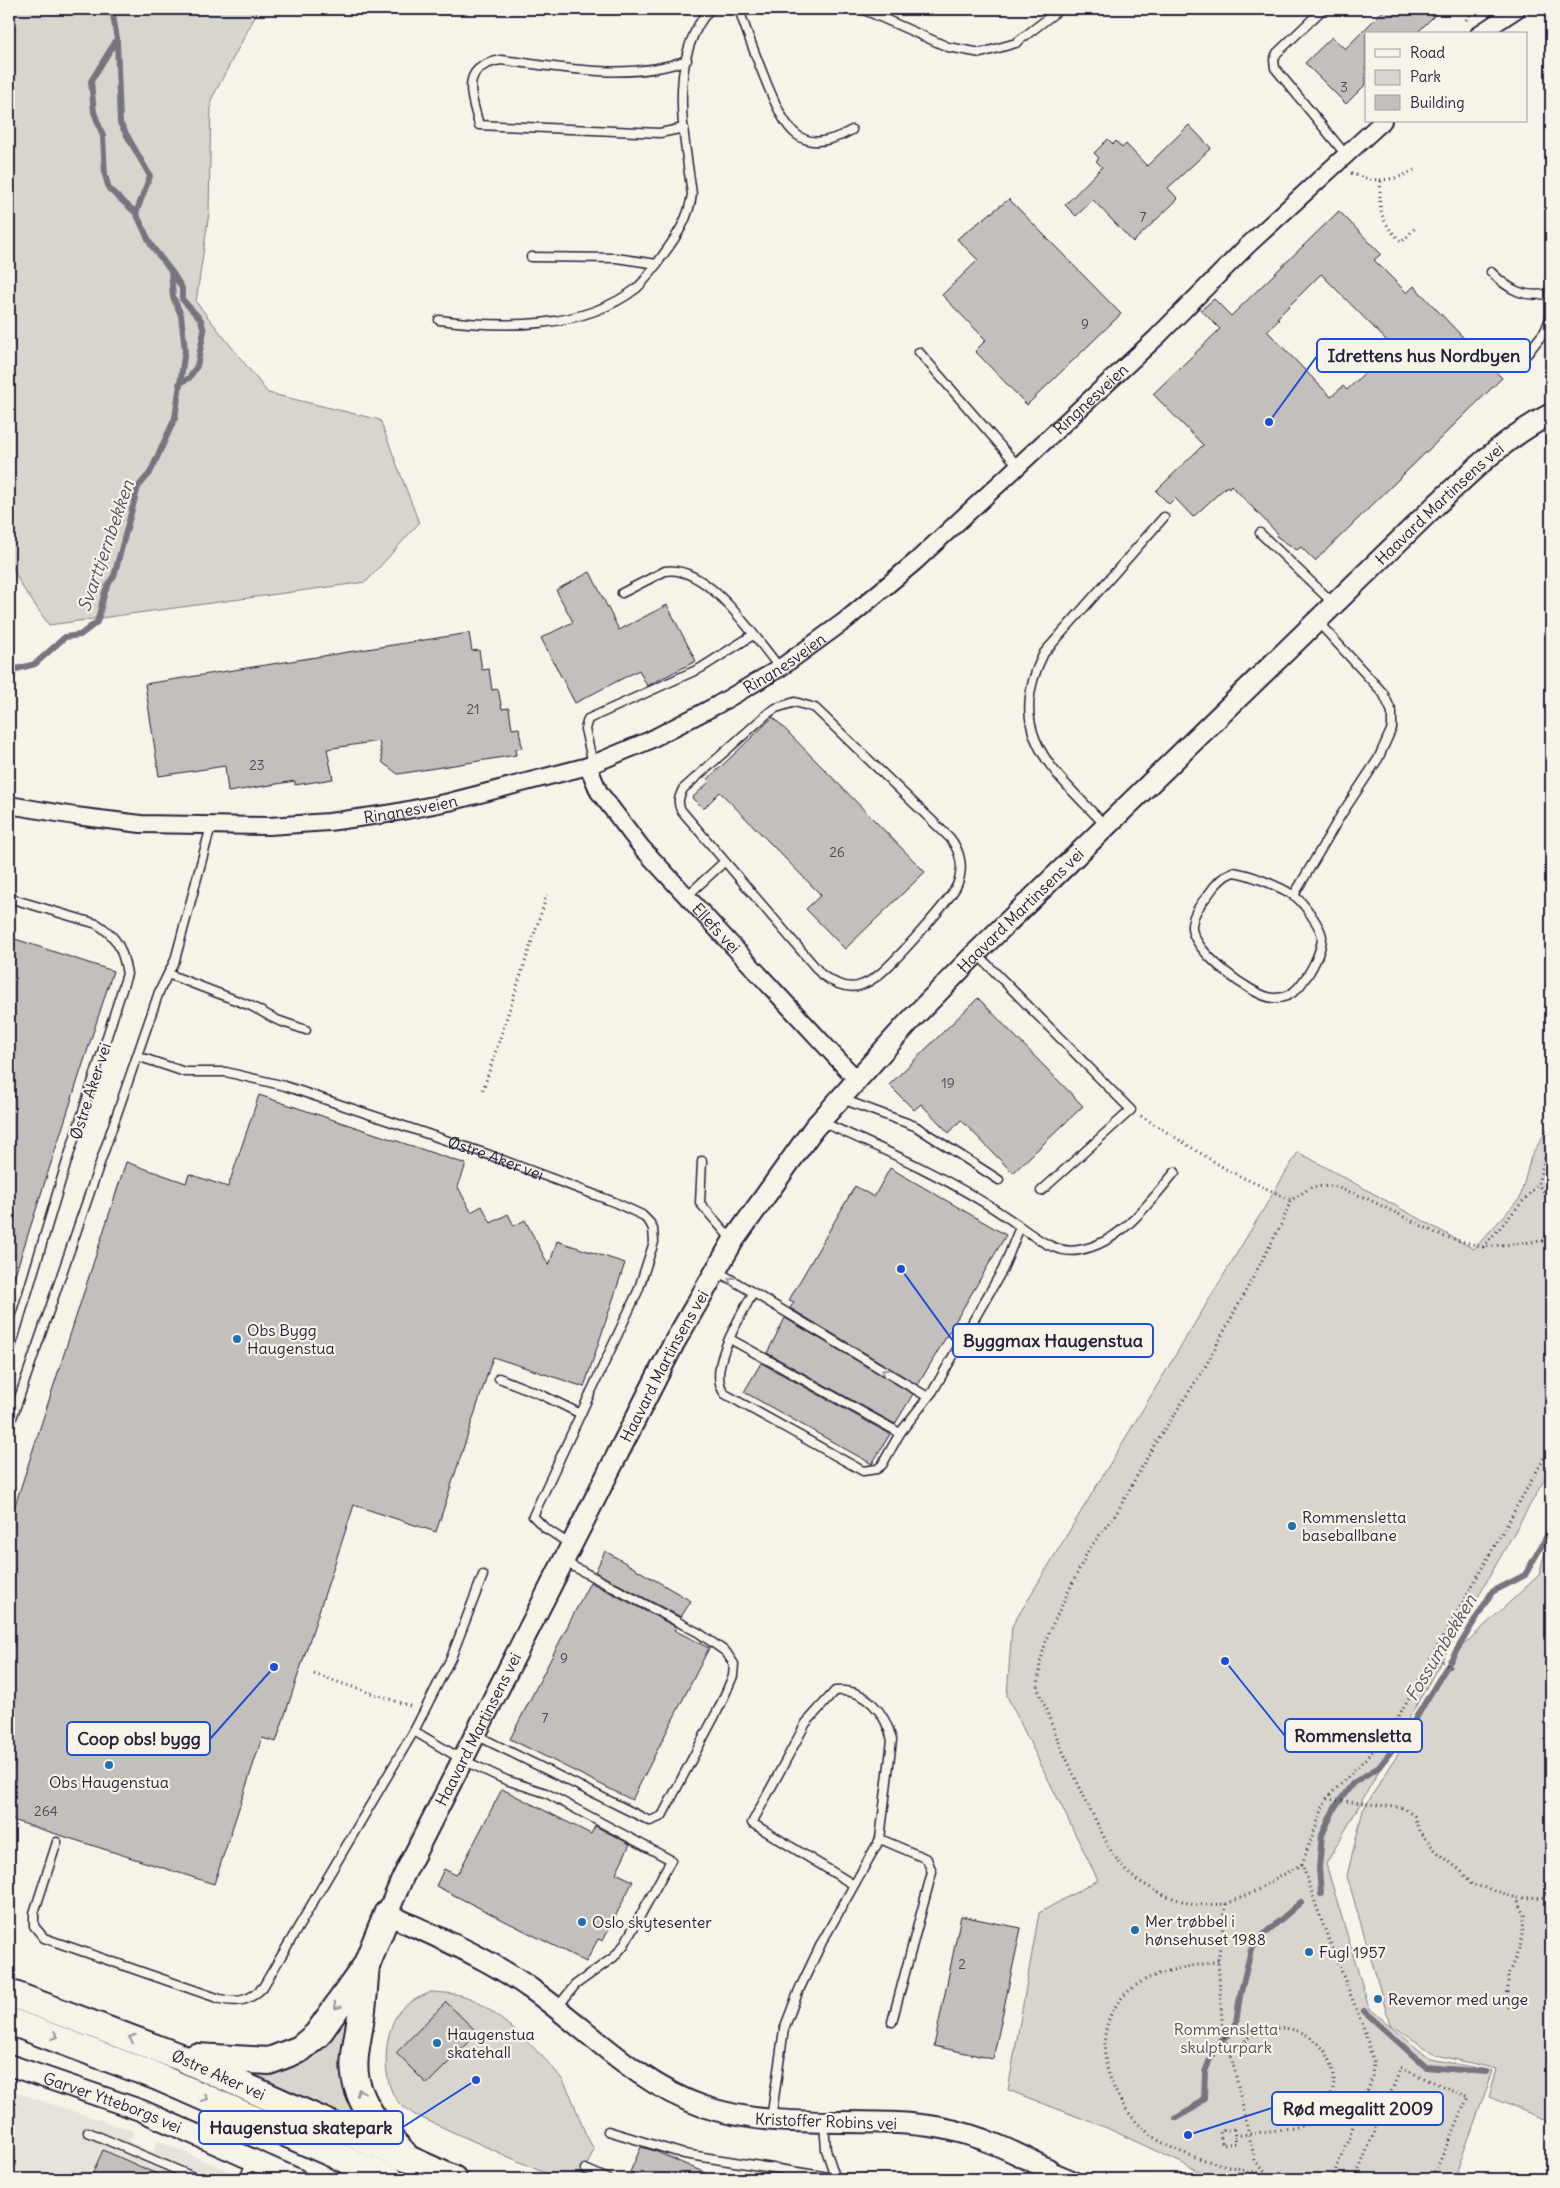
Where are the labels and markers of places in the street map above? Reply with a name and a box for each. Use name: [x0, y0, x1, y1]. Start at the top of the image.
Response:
callout: Idrettens hus Nordbyen: [1317, 339, 1530, 372]
place label: Obs Bygg Haugenstua: [247, 1320, 335, 1358]
callout: Byggmax Haugenstua: [953, 1324, 1153, 1357]
marker: Obs Bygg Haugenstua: [231, 1333, 243, 1345]
place label: Rommensletta baseballbane: [1302, 1507, 1406, 1545]
marker: Rommensletta baseballbane: [1286, 1520, 1298, 1532]
callout: Rommensletta: [1285, 1719, 1422, 1752]
callout: Coop obs! bygg: [67, 1722, 210, 1755]
marker: Obs Haugenstua: [103, 1759, 115, 1771]
place label: Obs Haugenstua: [49, 1772, 169, 1792]
place label: Mer trøbbel i hønsehuset 1988: [1145, 1911, 1266, 1949]
place label: Oslo skytesenter: [592, 1912, 712, 1932]
marker: Oslo skytesenter: [576, 1916, 588, 1928]
marker: Mer trøbbel i hønsehuset 1988: [1129, 1924, 1141, 1936]
place label: Fugl 1957: [1319, 1942, 1386, 1962]
marker: Fugl 1957: [1303, 1946, 1315, 1958]
place label: Revemor med unge: [1388, 1989, 1528, 2009]
marker: Revemor med unge: [1372, 1993, 1384, 2005]
place label: Haugenstua skatehall: [447, 2024, 535, 2062]
marker: Haugenstua skatehall: [431, 2037, 443, 2049]
callout: Rød megalitt 2009: [1272, 2092, 1443, 2125]
callout: Haugenstua skatepark: [199, 2111, 403, 2144]

